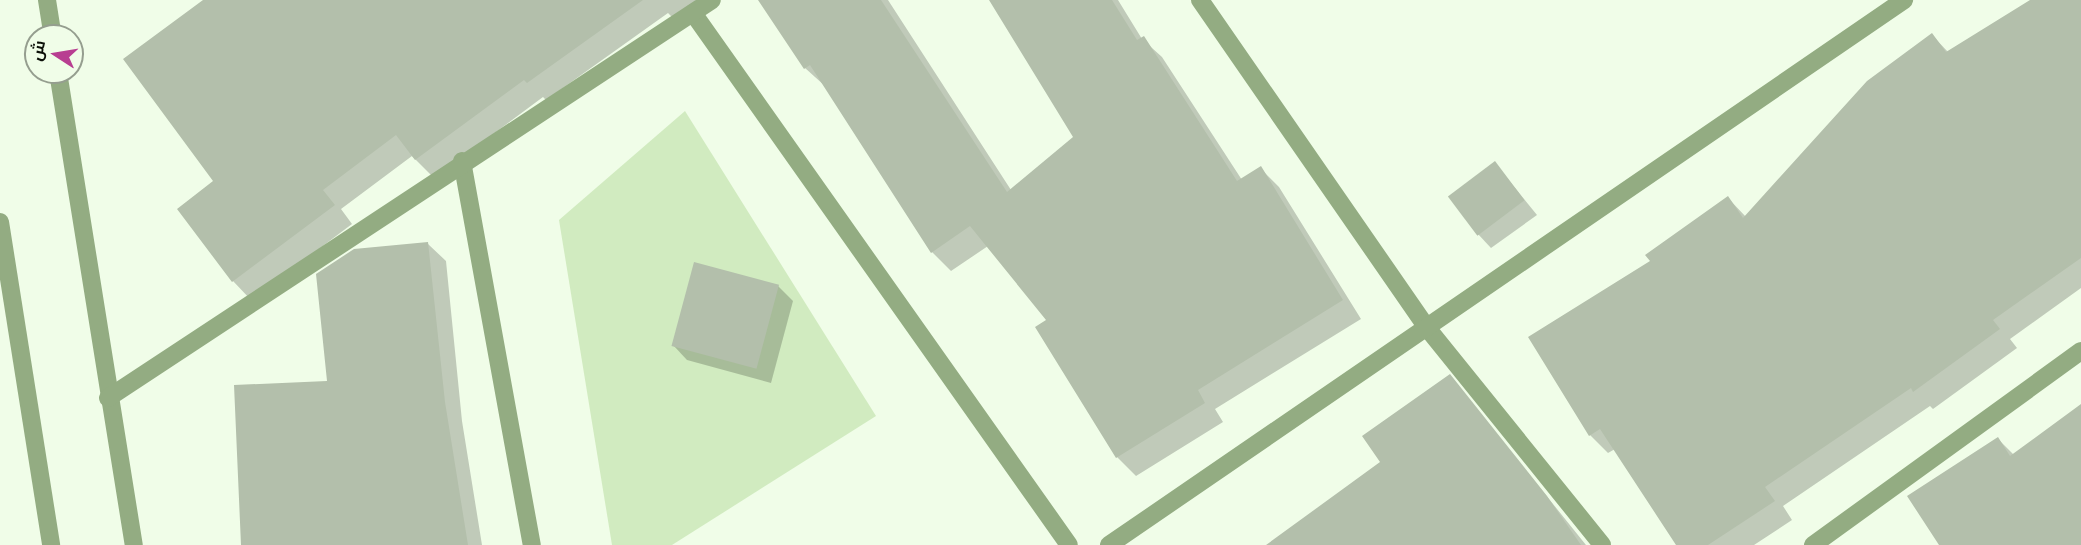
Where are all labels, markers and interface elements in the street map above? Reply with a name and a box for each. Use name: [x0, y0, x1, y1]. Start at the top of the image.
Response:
north arrow: [24, 24, 84, 84]
text: ش: [26, 39, 49, 63]

